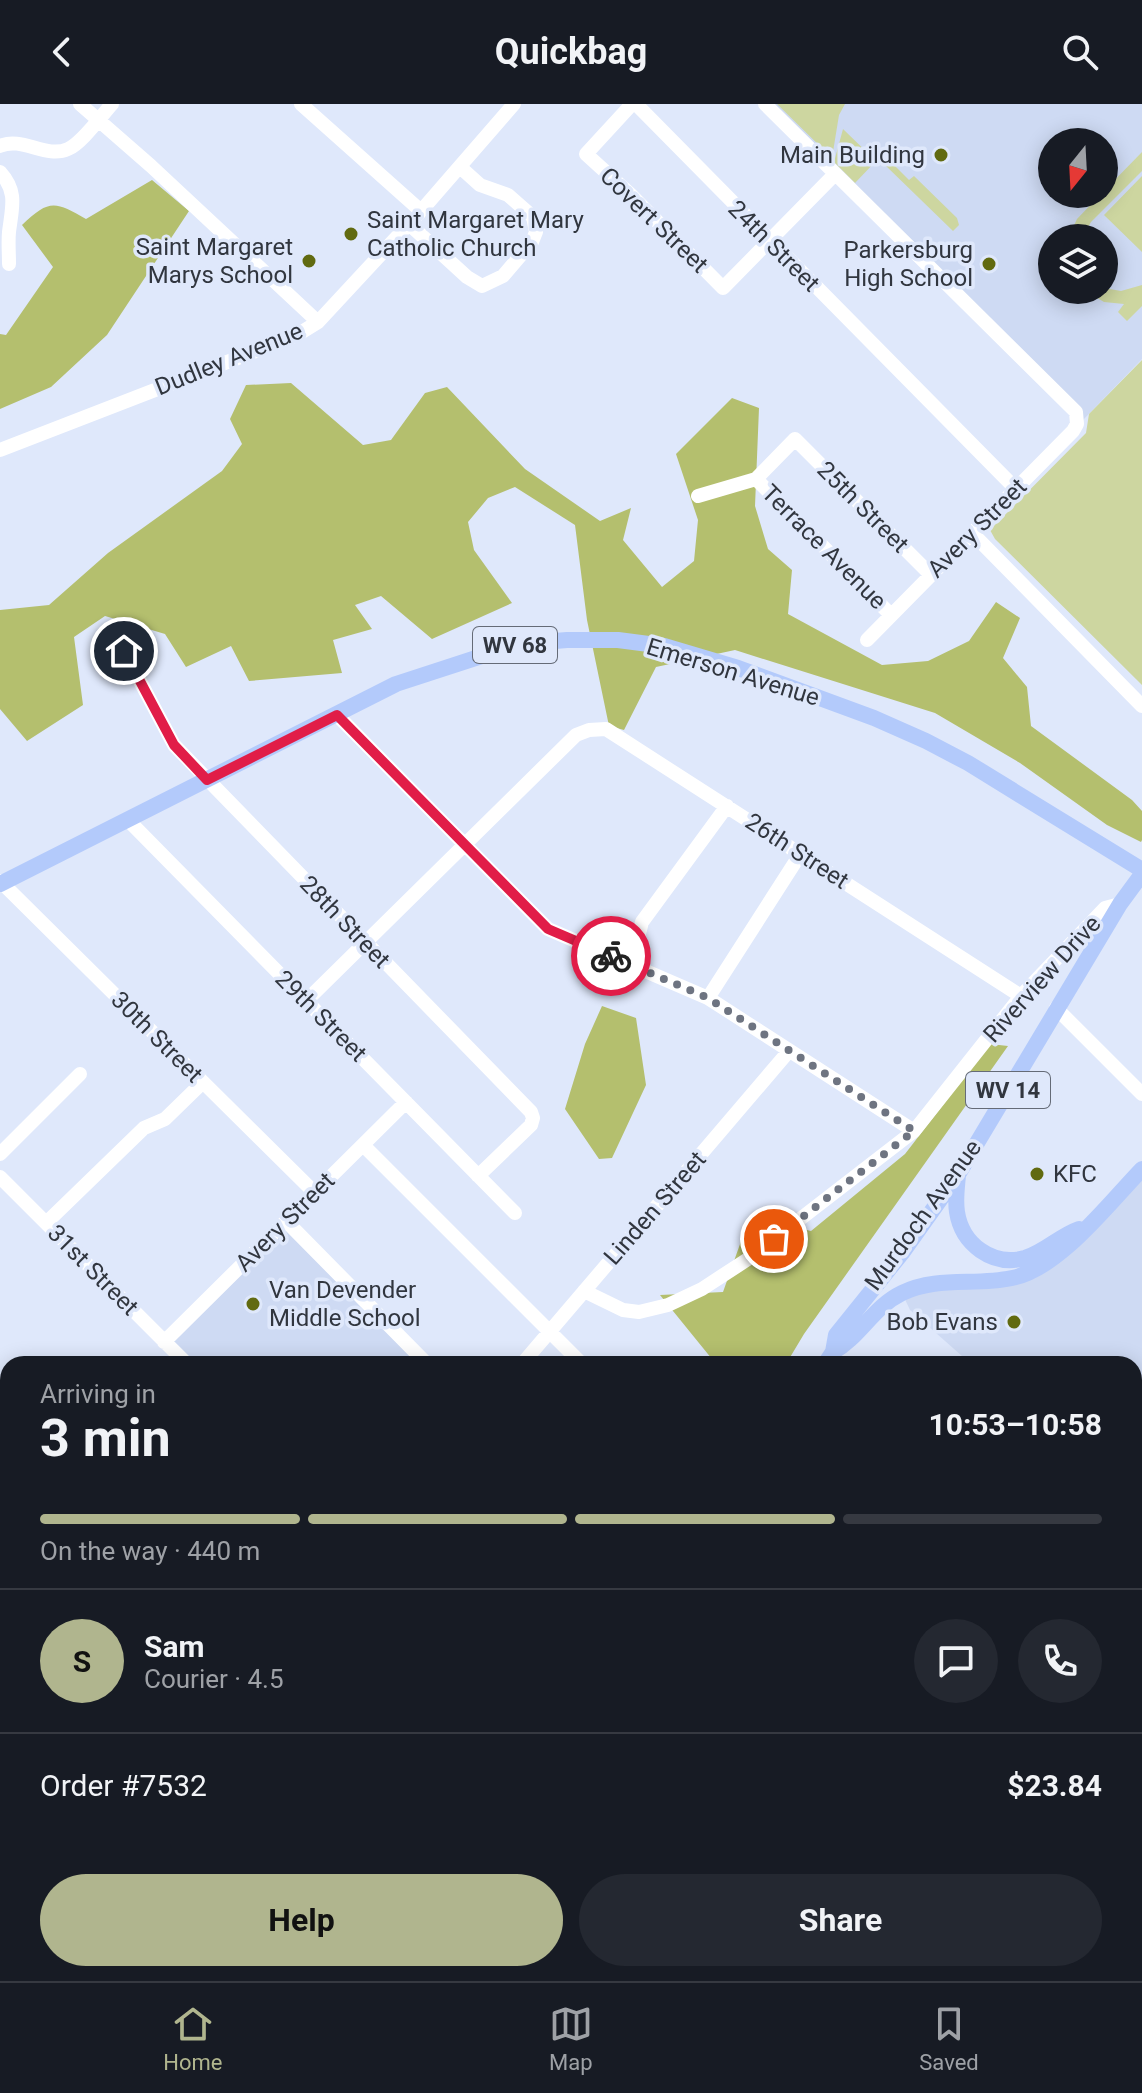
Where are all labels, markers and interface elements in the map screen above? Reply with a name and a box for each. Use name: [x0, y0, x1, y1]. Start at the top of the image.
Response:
icon: back: [40, 30, 84, 74]
icon: search: [1058, 30, 1102, 74]
text: Quickbag: [495, 31, 647, 73]
north arrow: [1038, 128, 1118, 208]
map controls: [1038, 128, 1118, 304]
place label: Main Building: [780, 141, 925, 169]
marker: Main Building: [932, 146, 950, 164]
street label: Covert Street: [594, 162, 714, 279]
street label: 24th Street: [723, 195, 825, 297]
place label: Saint Margaret Mary Catholic Church: [367, 206, 584, 262]
button: layers: [1038, 224, 1118, 304]
marker: Saint Margaret Mary Catholic Church: [342, 225, 360, 243]
place label: Saint Margaret Marys School: [136, 233, 293, 289]
place label: Parkersburg High School: [844, 236, 973, 292]
marker: Saint Margaret Marys School: [300, 252, 318, 270]
marker: Parkersburg High School: [980, 255, 998, 273]
street label: Dudley Avenue: [151, 317, 307, 401]
street label: 25th Street: [812, 456, 914, 558]
street label: Avery Street: [922, 473, 1032, 583]
street label: Terrace Avenue: [756, 479, 892, 615]
pin: [90, 617, 158, 685]
road number: WV 68: [473, 627, 557, 663]
icon: home: [102, 629, 146, 673]
street label: Emerson Avenue: [643, 632, 823, 712]
street label: 26th Street: [740, 807, 854, 895]
street label: 28th Street: [294, 870, 396, 974]
street label: Riverview Drive: [978, 910, 1106, 1048]
courier: [571, 916, 651, 996]
icon: bike: [589, 934, 633, 978]
street label: 29th Street: [270, 965, 372, 1067]
street label: 30th Street: [106, 986, 208, 1088]
road number: WV 14: [966, 1072, 1050, 1108]
street label: Murdoch Avenue: [859, 1134, 987, 1296]
street label: Linden Street: [598, 1146, 712, 1270]
place label: KFC: [1053, 1160, 1097, 1188]
marker: KFC: [1028, 1165, 1046, 1183]
street label: Avery Street: [230, 1167, 340, 1277]
pin: [740, 1205, 808, 1273]
icon: bag: [752, 1217, 796, 1261]
street label: 31st Street: [42, 1219, 144, 1321]
place label: Van Devender Middle School: [269, 1276, 421, 1332]
marker: Van Devender Middle School: [244, 1295, 262, 1313]
place label: Bob Evans: [886, 1308, 998, 1336]
marker: Bob Evans: [1005, 1313, 1023, 1331]
text: Arriving in: [40, 1379, 156, 1409]
text: 10:53–10:58: [928, 1407, 1102, 1442]
text: 3 min: [40, 1408, 171, 1469]
text: On the way · 440 m: [40, 1536, 260, 1566]
button: chat: [914, 1619, 998, 1703]
button: phone: [1018, 1619, 1102, 1703]
text: Sam: [144, 1629, 205, 1664]
text: S: [73, 1644, 91, 1679]
text: Courier · 4.5: [144, 1664, 284, 1694]
text: Order #7532: [40, 1768, 207, 1803]
text: $23.84: [1007, 1768, 1102, 1803]
button: Help: [40, 1874, 563, 1966]
button: Share: [579, 1874, 1102, 1966]
tab: Home: [163, 2002, 222, 2075]
tab: Map: [549, 2002, 593, 2075]
tab: Saved: [919, 2002, 979, 2075]

